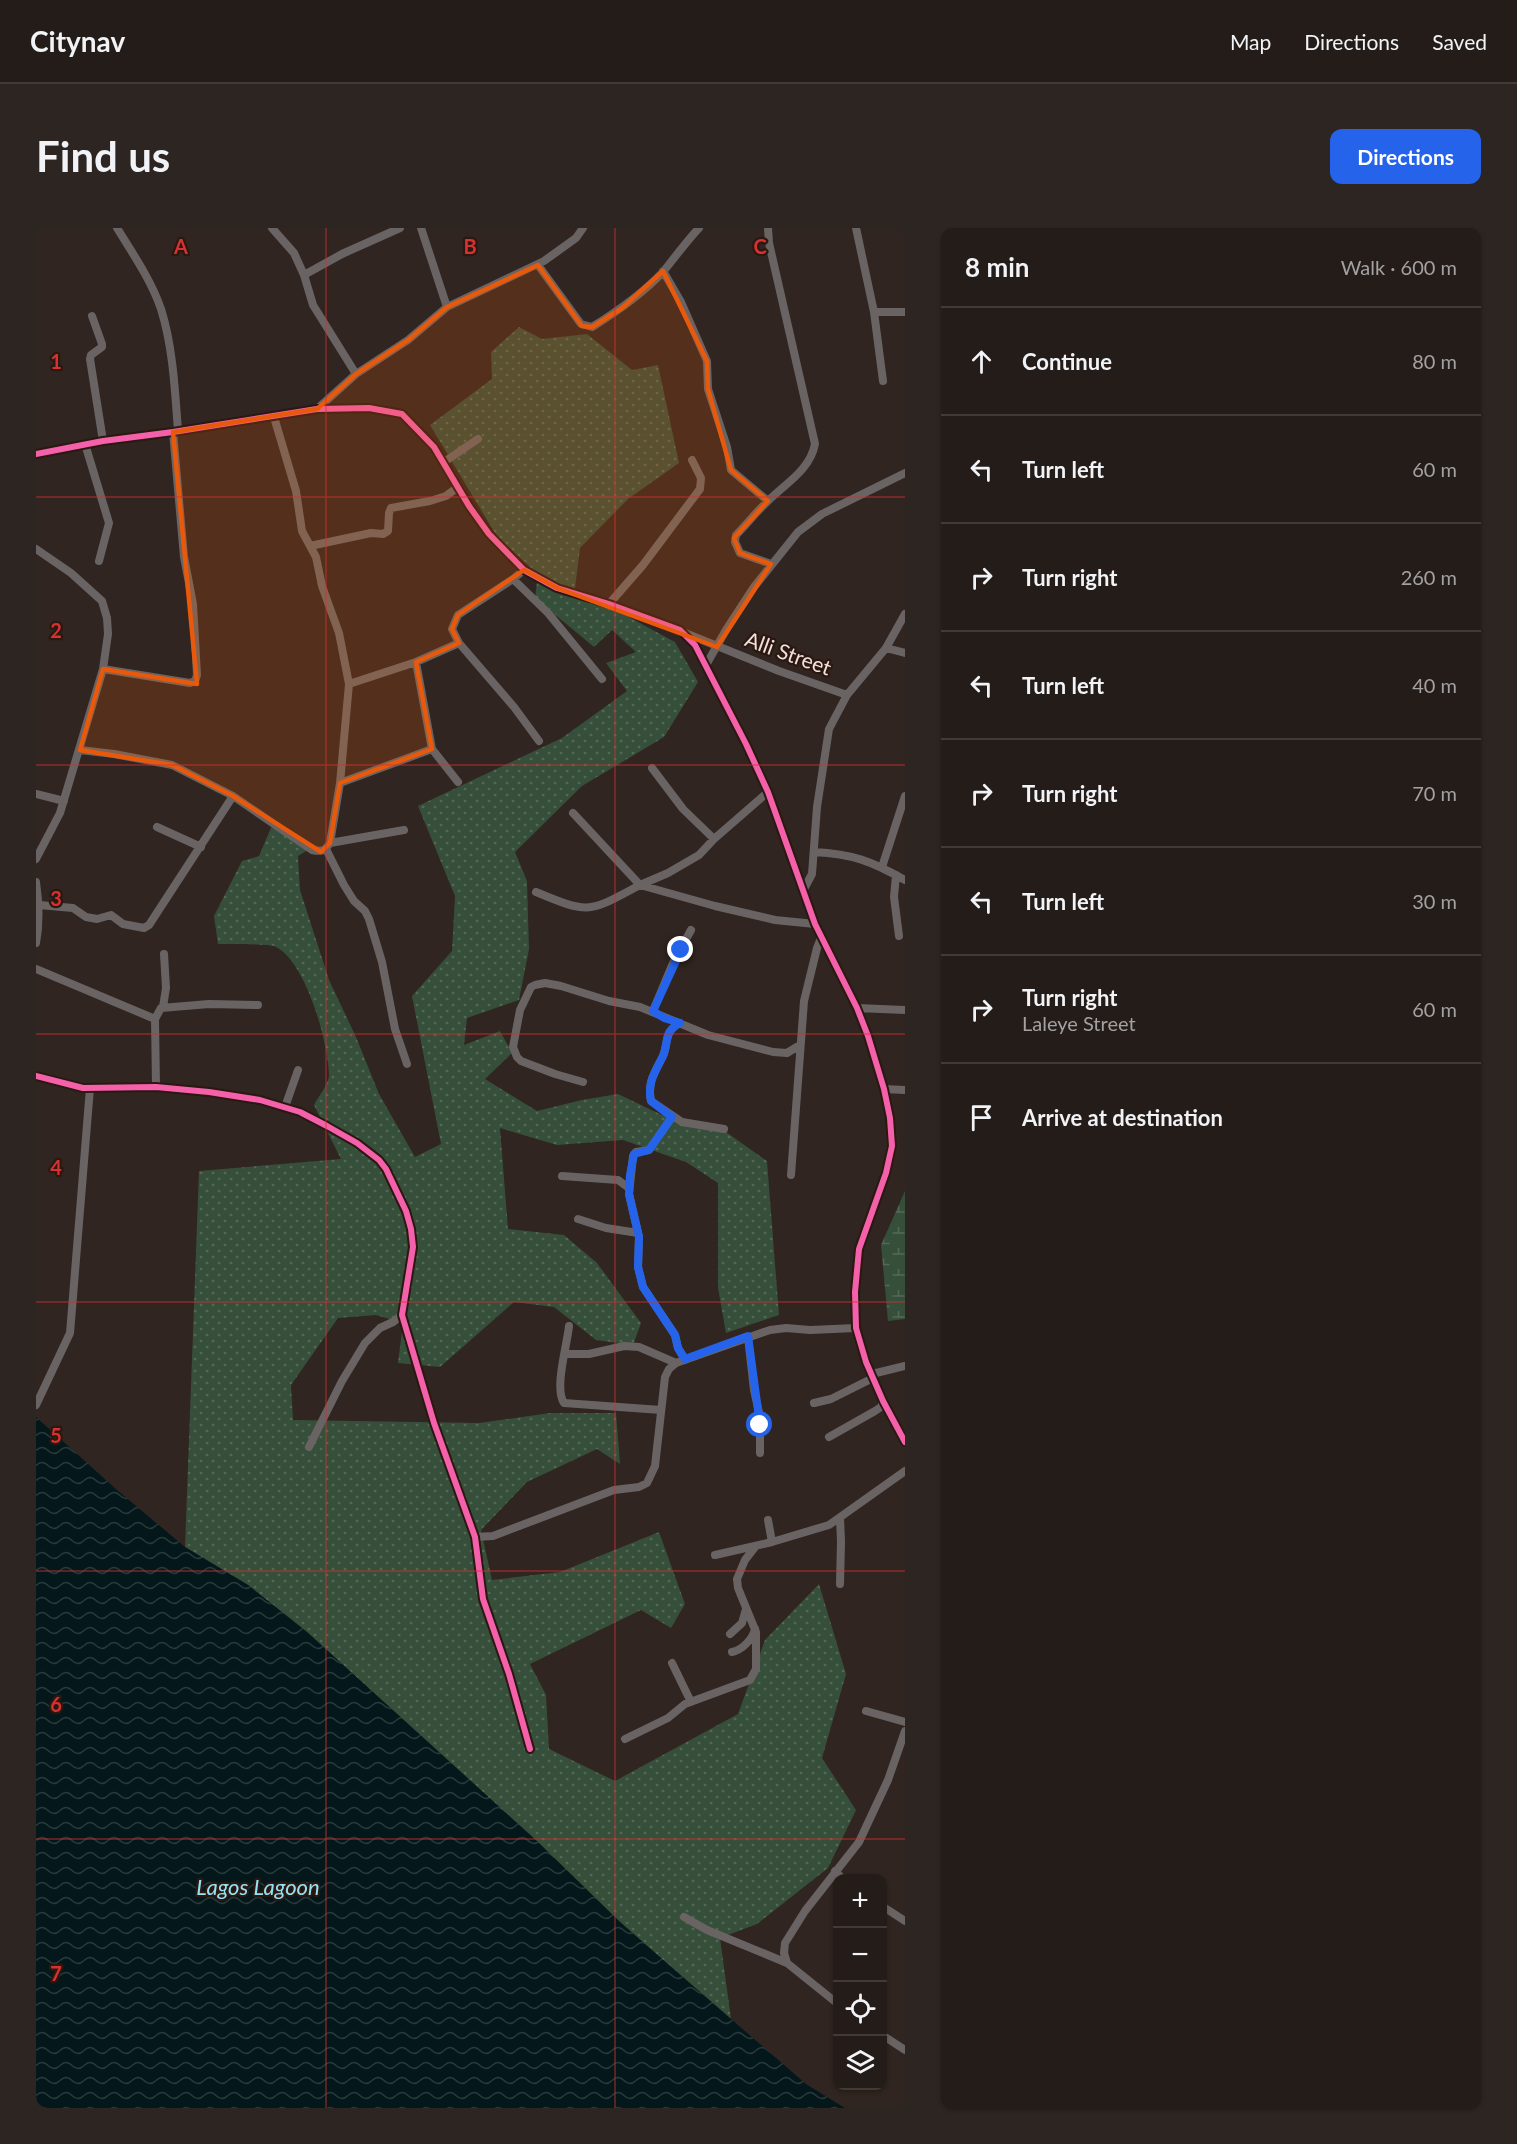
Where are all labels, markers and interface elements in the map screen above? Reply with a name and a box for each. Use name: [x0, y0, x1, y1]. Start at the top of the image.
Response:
text: Citynav: [30, 24, 125, 58]
text: Map: [1230, 29, 1271, 54]
text: Directions: [1304, 29, 1399, 54]
text: Saved: [1432, 29, 1487, 54]
button: Directions: [1330, 129, 1481, 184]
text: Find us: [36, 131, 170, 181]
text: A: [173, 234, 188, 258]
text: B: [463, 234, 477, 258]
text: C: [753, 234, 767, 258]
text: 8 min: [965, 251, 1029, 283]
text: Walk · 600 m: [1341, 255, 1457, 279]
icon: ahead: [965, 345, 998, 378]
text: Continue: [1022, 348, 1112, 375]
text: 1: [50, 349, 62, 373]
text: 80 m: [1412, 349, 1457, 373]
icon: left: [965, 453, 998, 486]
text: Turn left: [1022, 456, 1104, 483]
text: 60 m: [1412, 457, 1457, 481]
icon: right: [965, 561, 998, 594]
text: Turn right: [1022, 564, 1117, 591]
text: 260 m: [1401, 565, 1457, 589]
text: 2: [50, 618, 62, 642]
street label: Alli Street: [742, 625, 835, 680]
icon: left: [965, 669, 998, 702]
text: Turn left: [1022, 672, 1104, 699]
text: 40 m: [1412, 673, 1457, 697]
icon: right: [965, 777, 998, 810]
text: Turn right: [1022, 780, 1117, 807]
text: 70 m: [1412, 781, 1457, 805]
icon: left: [965, 885, 998, 918]
text: 3: [50, 886, 62, 910]
text: Turn left: [1022, 888, 1104, 915]
text: 30 m: [1412, 889, 1457, 913]
route end: [667, 936, 693, 962]
text: Turn right: [1022, 984, 1117, 1011]
icon: right: [965, 993, 998, 1026]
text: 60 m: [1412, 997, 1457, 1021]
text: Laleye Street: [1022, 1011, 1136, 1035]
icon: arrive: [965, 1101, 998, 1134]
text: Arrive at destination: [1022, 1104, 1223, 1131]
text: 4: [50, 1155, 62, 1179]
route start: [746, 1411, 772, 1437]
text: 5: [50, 1423, 62, 1447]
text: 6: [50, 1692, 62, 1716]
water label: Lagos Lagoon: [196, 1873, 320, 1900]
map controls: [833, 1874, 887, 2090]
button: +: [833, 1874, 887, 1928]
button: −: [833, 1928, 887, 1982]
text: 7: [50, 1961, 62, 1985]
button: locate: [833, 1982, 887, 2036]
button: layers: [833, 2036, 887, 2090]

